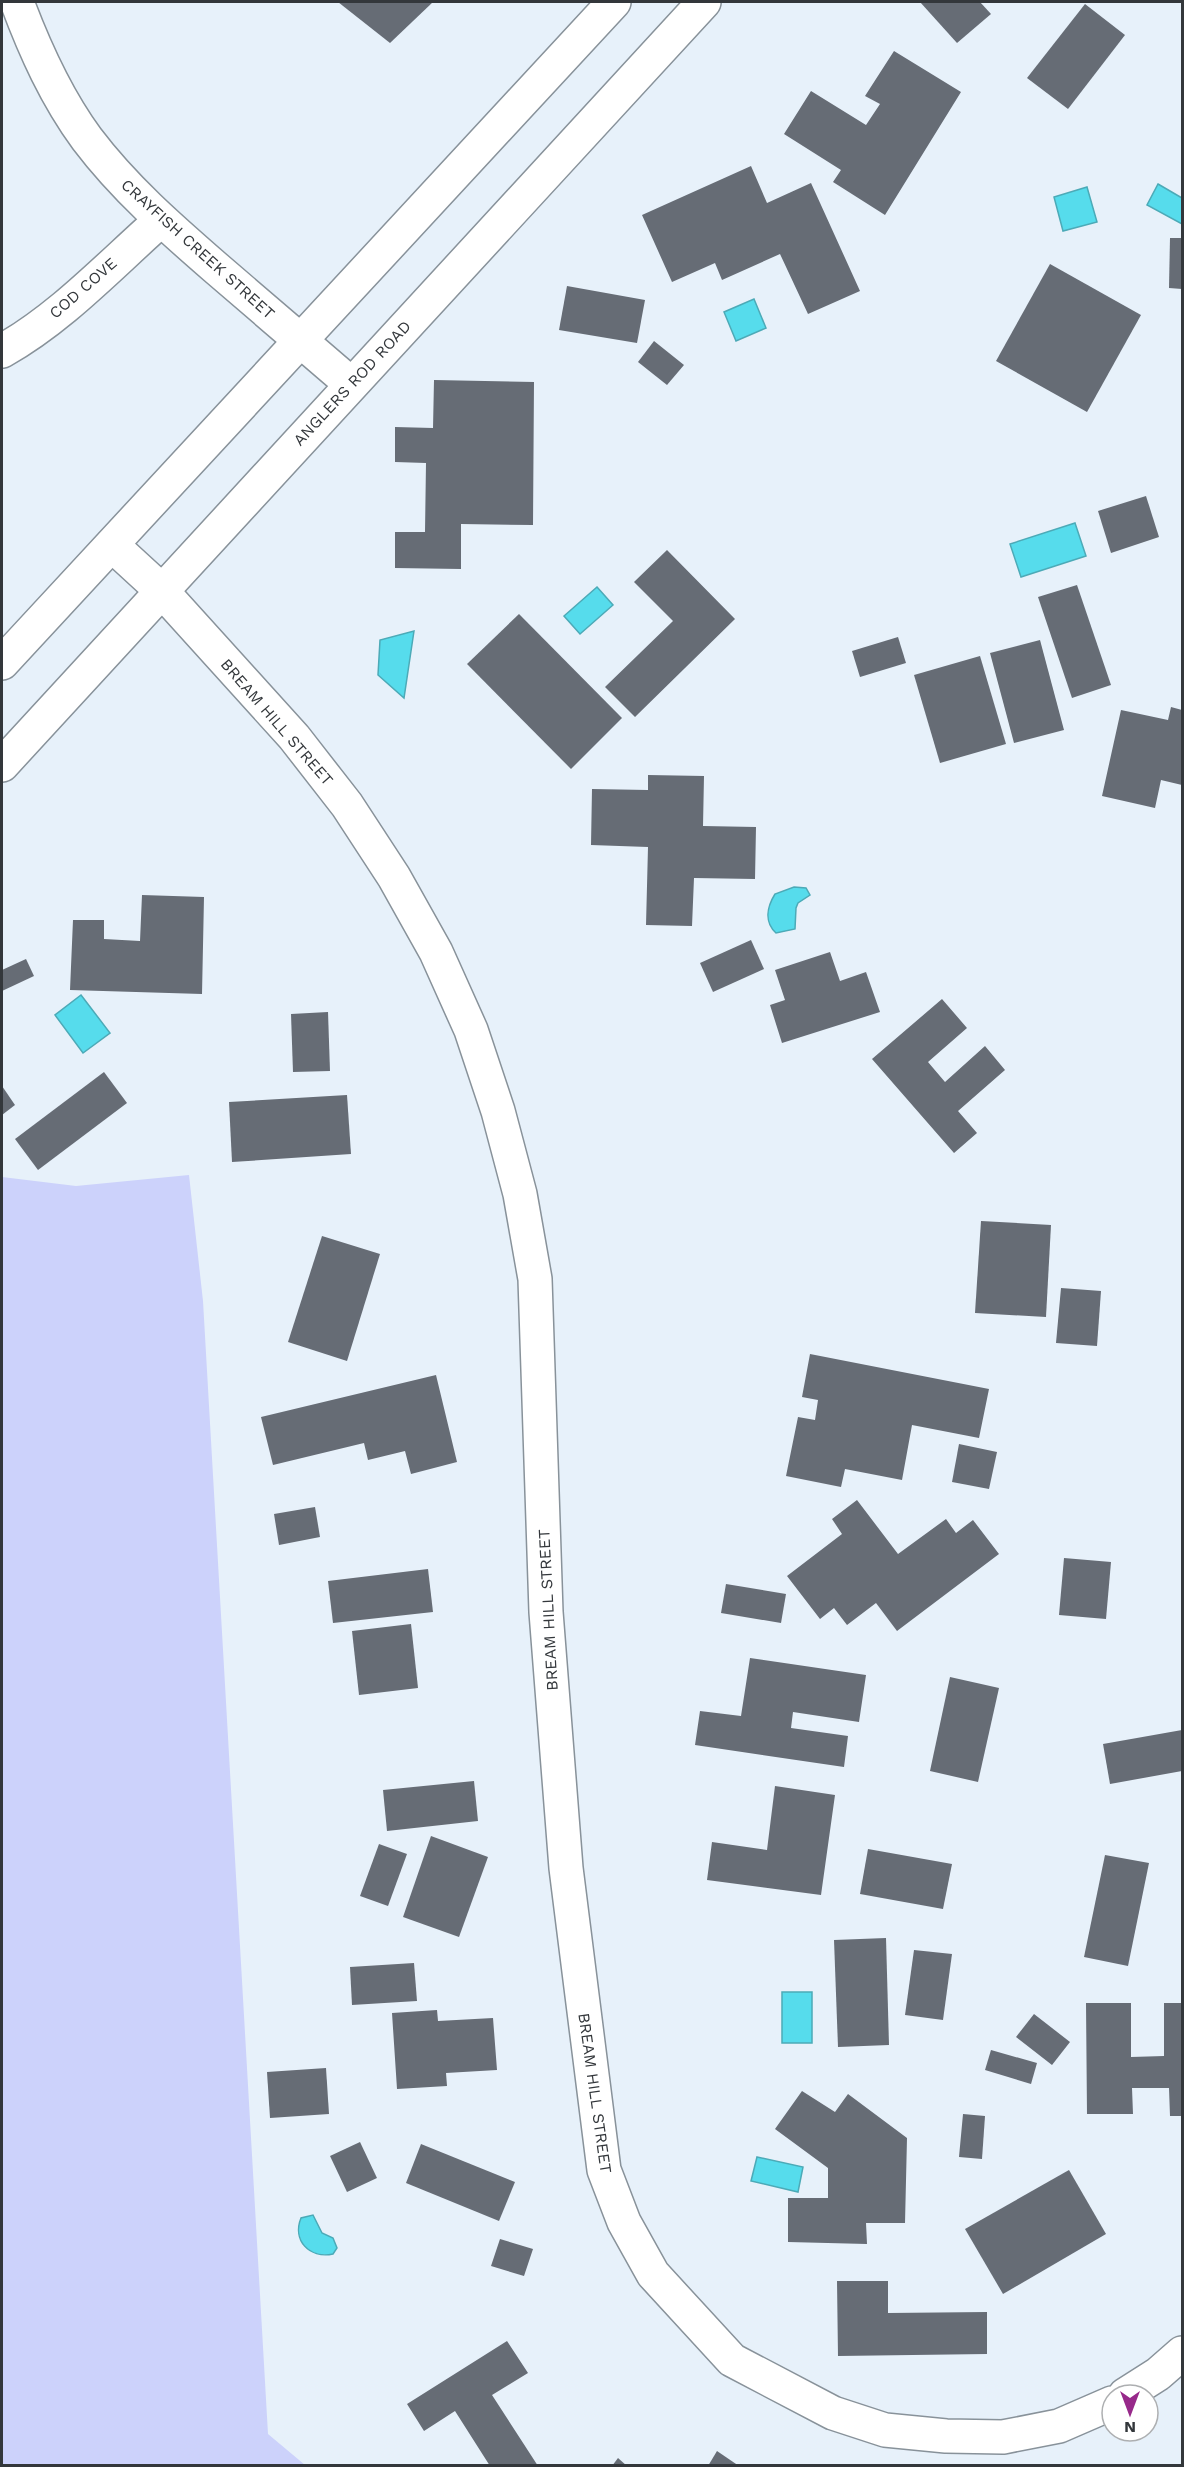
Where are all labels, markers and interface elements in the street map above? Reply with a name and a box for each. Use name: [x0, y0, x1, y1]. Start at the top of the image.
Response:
street label: CRAYFISH CREEK STREET: [117, 175, 279, 323]
street label: COD COVE: [45, 254, 121, 322]
street label: ANGLERS ROD ROAD: [289, 317, 415, 449]
street label: BREAM HILL STREET: [217, 655, 337, 790]
street label: BREAM HILL STREET: [534, 1528, 562, 1691]
street label: BREAM HILL STREET: [574, 2012, 616, 2175]
north arrow: [1100, 2383, 1160, 2443]
text: N: [1124, 2418, 1136, 2437]

